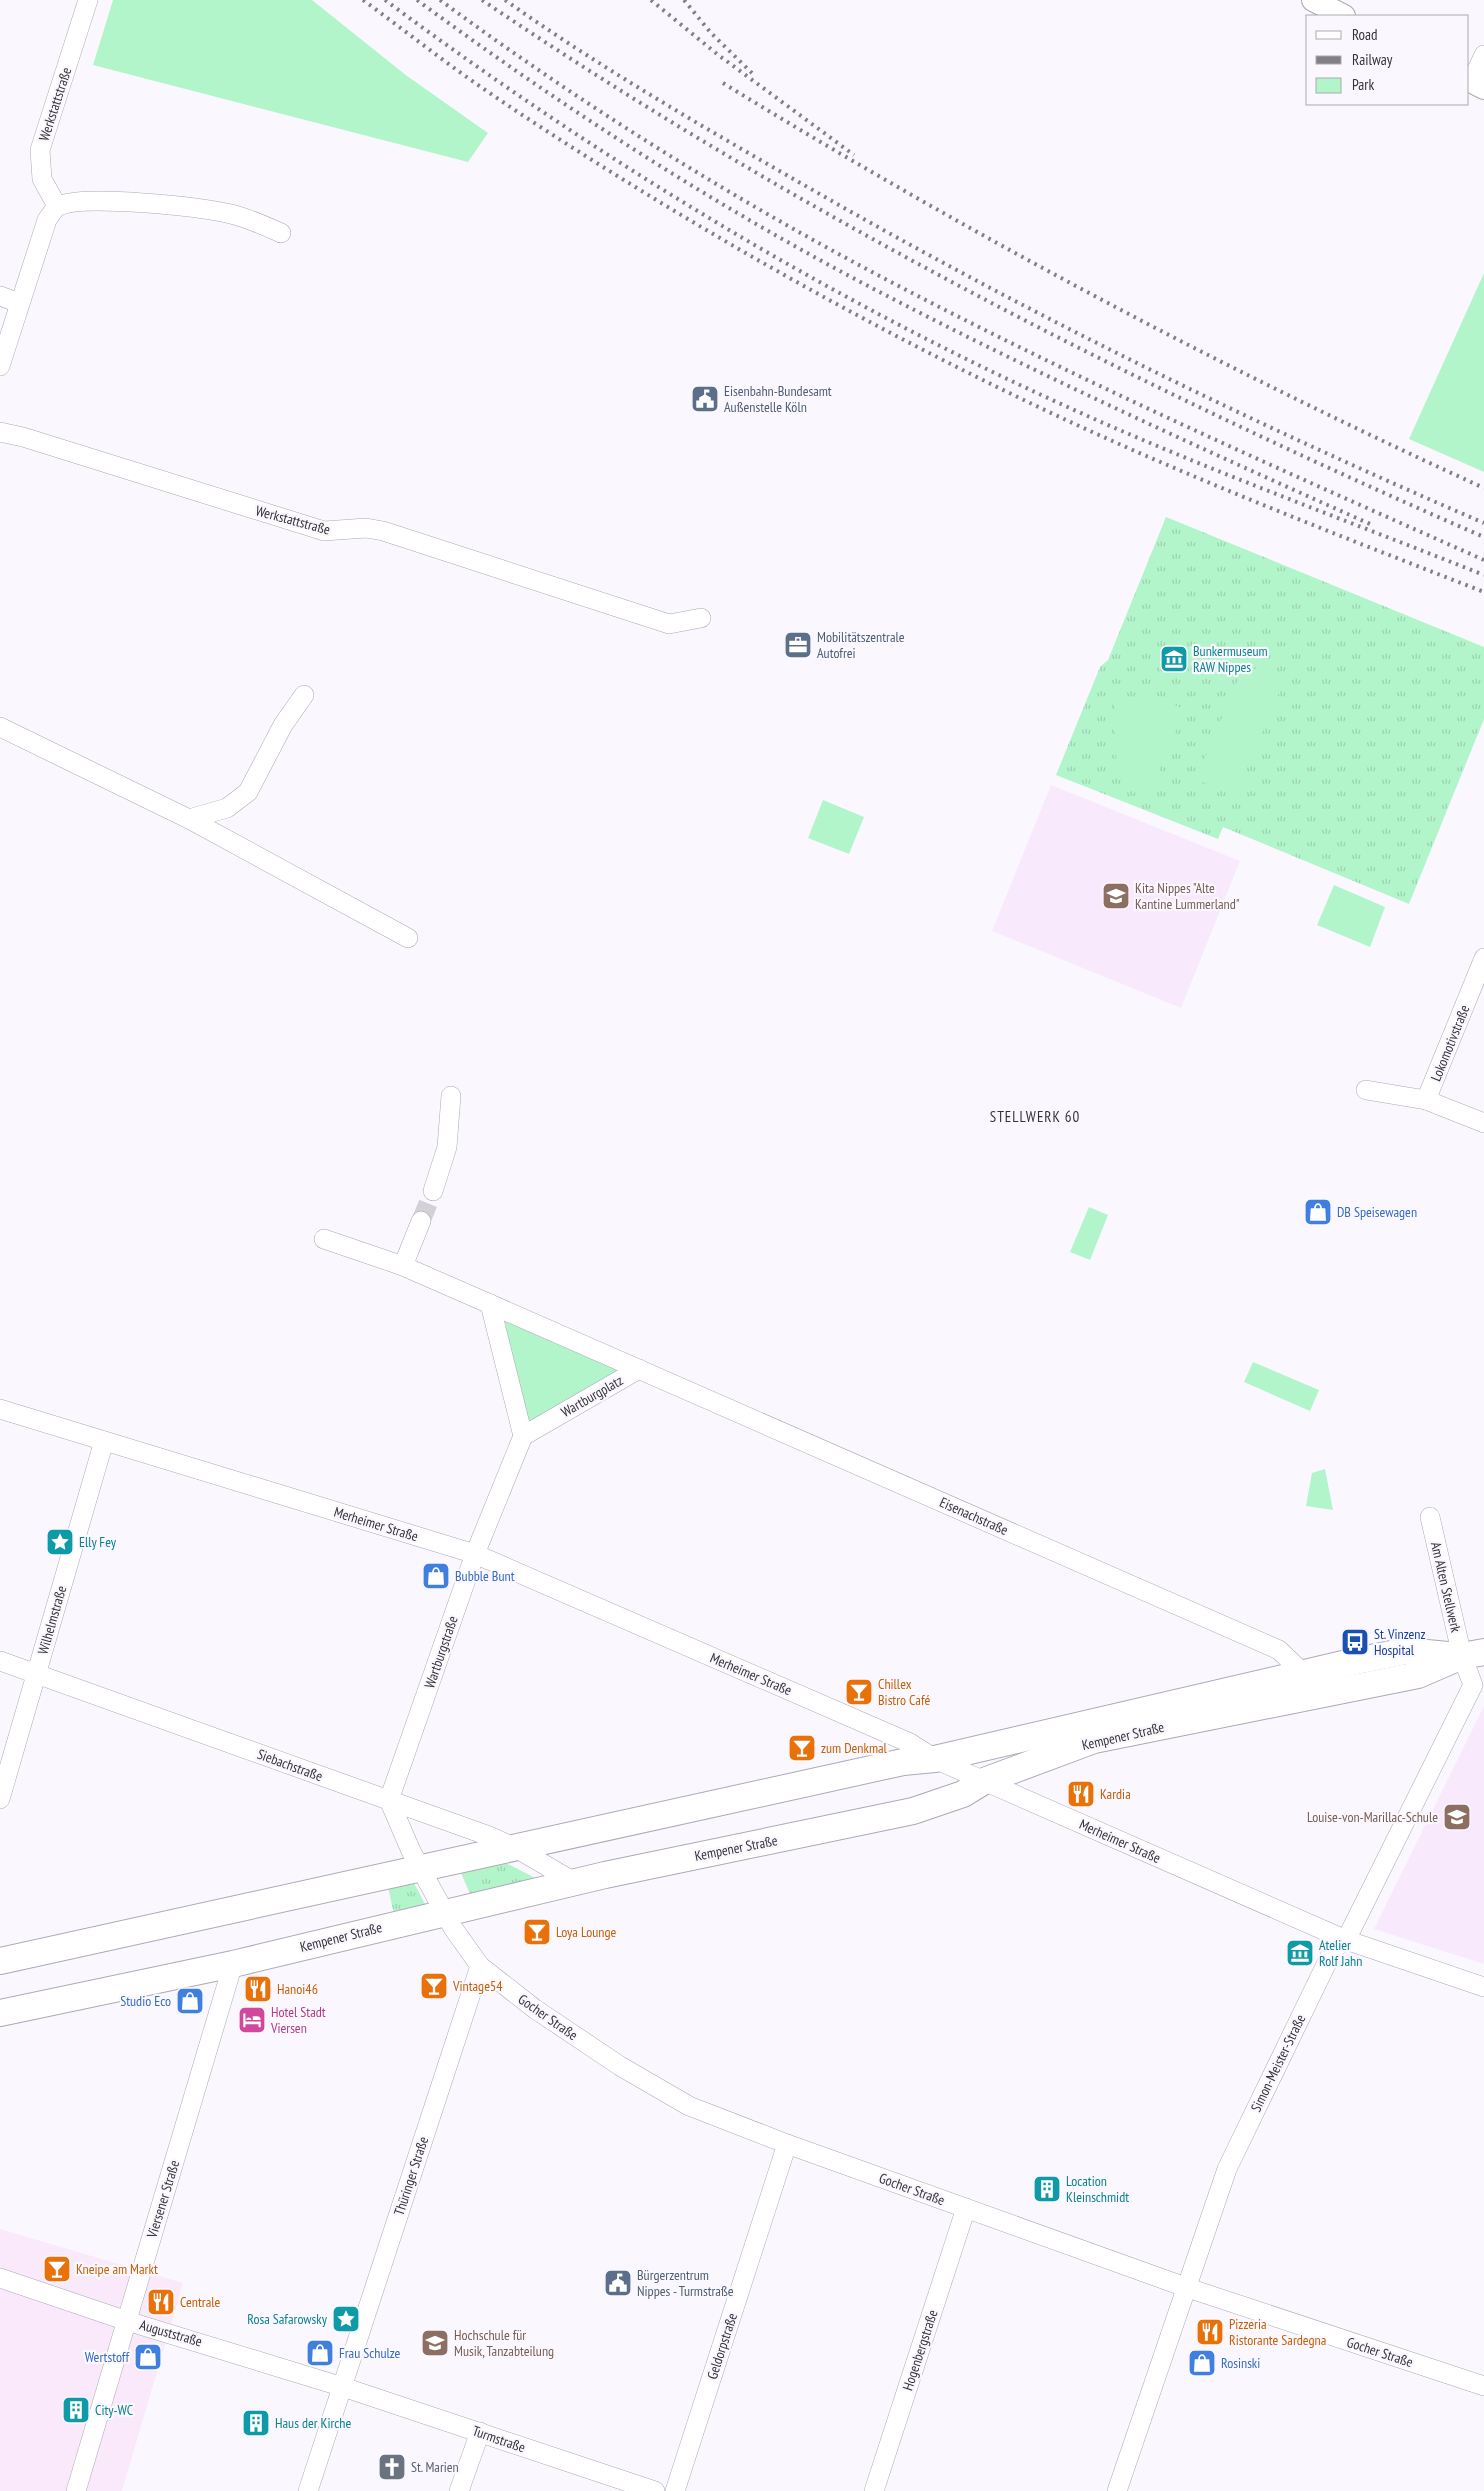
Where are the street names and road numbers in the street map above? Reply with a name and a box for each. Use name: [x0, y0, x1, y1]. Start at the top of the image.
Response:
street label: Werkstattstraße: [35, 65, 75, 143]
street label: Werkstattstraße: [254, 501, 332, 539]
street label: Lokomotivstraße: [1427, 1002, 1474, 1084]
street label: Wartburgplatz: [558, 1371, 626, 1421]
street label: Eisenachstraße: [937, 1493, 1011, 1539]
street label: Merheimer Straße: [332, 1503, 420, 1545]
street label: Am Alten Stellwerk: [1427, 1540, 1465, 1634]
street label: Wilhelmstraße: [34, 1583, 70, 1656]
street label: Wartburgstraße: [420, 1613, 462, 1690]
street label: Merheimer Straße: [707, 1649, 795, 1699]
street label: Kempener Straße: [1080, 1718, 1166, 1754]
street label: Siebachstraße: [255, 1745, 325, 1785]
street label: Merheimer Straße: [1077, 1815, 1164, 1867]
street label: Kempener Straße: [693, 1831, 779, 1865]
street label: Kempener Straße: [298, 1918, 384, 1956]
street label: Gocher Straße: [515, 1990, 581, 2044]
street label: Simon-Meister-Straße: [1247, 2011, 1309, 2115]
street label: Thüringer Straße: [390, 2134, 432, 2218]
street label: Viersener Straße: [142, 2158, 183, 2241]
street label: Gocher Straße: [877, 2169, 947, 2209]
street label: Hogenbergstraße: [898, 2307, 942, 2393]
street label: Geldorpstraße: [703, 2310, 741, 2381]
street label: Auguststraße: [138, 2316, 204, 2351]
street label: Gocher Straße: [1345, 2333, 1416, 2371]
street label: Turmstraße: [470, 2422, 528, 2456]

